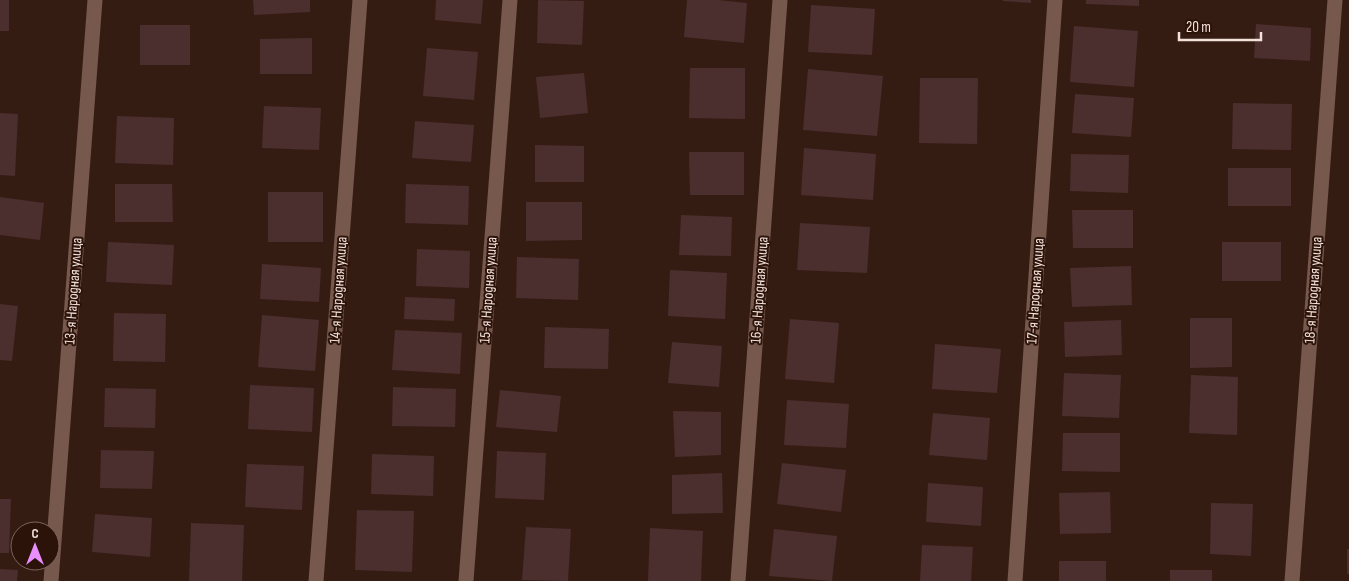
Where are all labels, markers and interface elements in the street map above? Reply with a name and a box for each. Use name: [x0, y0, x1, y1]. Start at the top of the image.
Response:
scale bar: [1179, 10, 1262, 42]
text: 20 m: [1186, 18, 1211, 37]
street label: 14-я Народная улица: [325, 236, 352, 344]
street label: 15-я Народная улица: [475, 236, 502, 344]
street label: 16-я Народная улица: [746, 236, 773, 344]
street label: 18-я Народная улица: [1300, 236, 1327, 344]
street label: 13-я Народная улица: [60, 237, 87, 345]
street label: 17-я Народная улица: [1022, 237, 1049, 345]
north arrow: [10, 521, 60, 571]
text: С: [31, 525, 39, 542]

